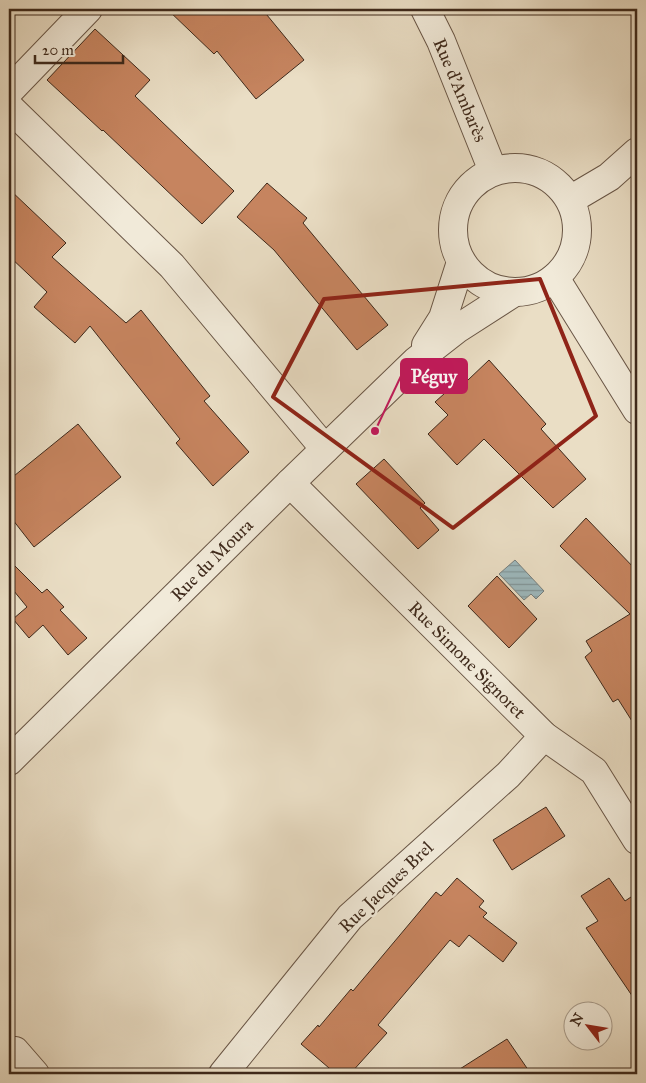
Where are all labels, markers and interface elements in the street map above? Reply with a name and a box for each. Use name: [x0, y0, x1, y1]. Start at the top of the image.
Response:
scale bar: [35, 32, 122, 64]
street label: Rue d'Ambarès: [428, 35, 492, 145]
text: 20 m: [42, 41, 74, 59]
callout: Péguy: [401, 359, 467, 393]
text: Péguy: [411, 365, 458, 389]
street label: Rue du Moura: [166, 514, 258, 606]
street label: Rue Simone Signoret: [403, 597, 531, 725]
street label: Rue Jacques Brel: [334, 836, 438, 938]
north arrow: [564, 1000, 614, 1050]
text: N: [567, 1010, 588, 1029]

